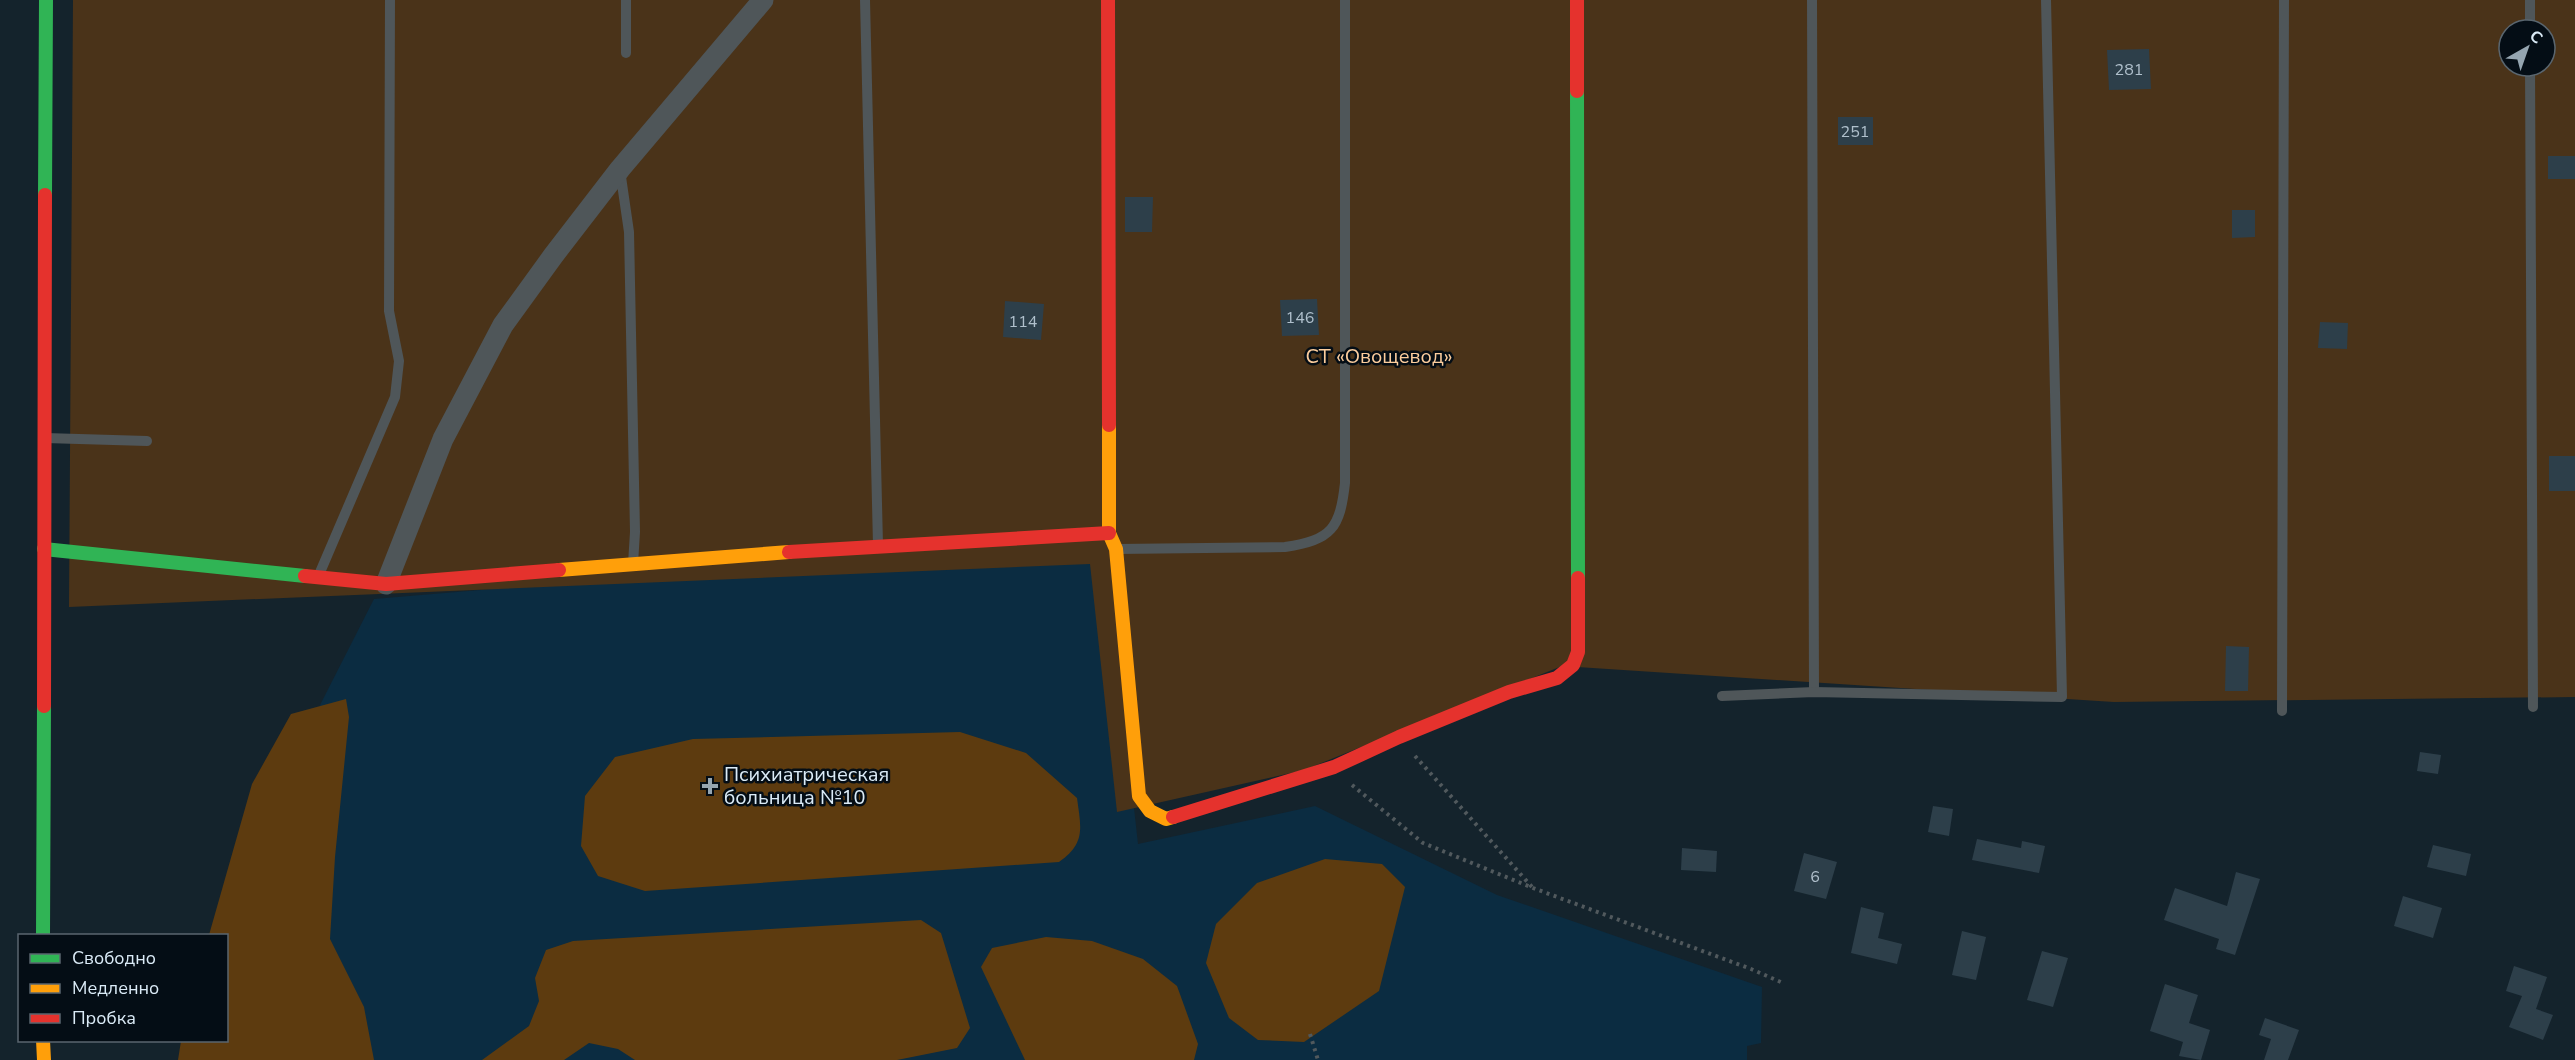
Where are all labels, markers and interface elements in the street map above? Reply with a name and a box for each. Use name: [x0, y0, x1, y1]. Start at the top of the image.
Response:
north arrow: [2497, 18, 2557, 78]
text: С: [2525, 25, 2547, 49]
house number: 281: [2115, 59, 2143, 81]
house number: 251: [1841, 121, 1869, 143]
house number: 146: [1286, 307, 1314, 329]
house number: 114: [1009, 311, 1038, 333]
park label: СТ «Овощевод»: [1305, 343, 1453, 370]
place label: Психиатрическая больница №10: [724, 761, 889, 811]
marker: Психиатрическая больница №10: [701, 777, 719, 795]
house number: 6: [1810, 866, 1820, 888]
legend: [18, 934, 228, 1042]
text: Свободно: [72, 946, 156, 970]
text: Медленно: [72, 976, 159, 1000]
text: Пробка: [72, 1006, 136, 1030]

